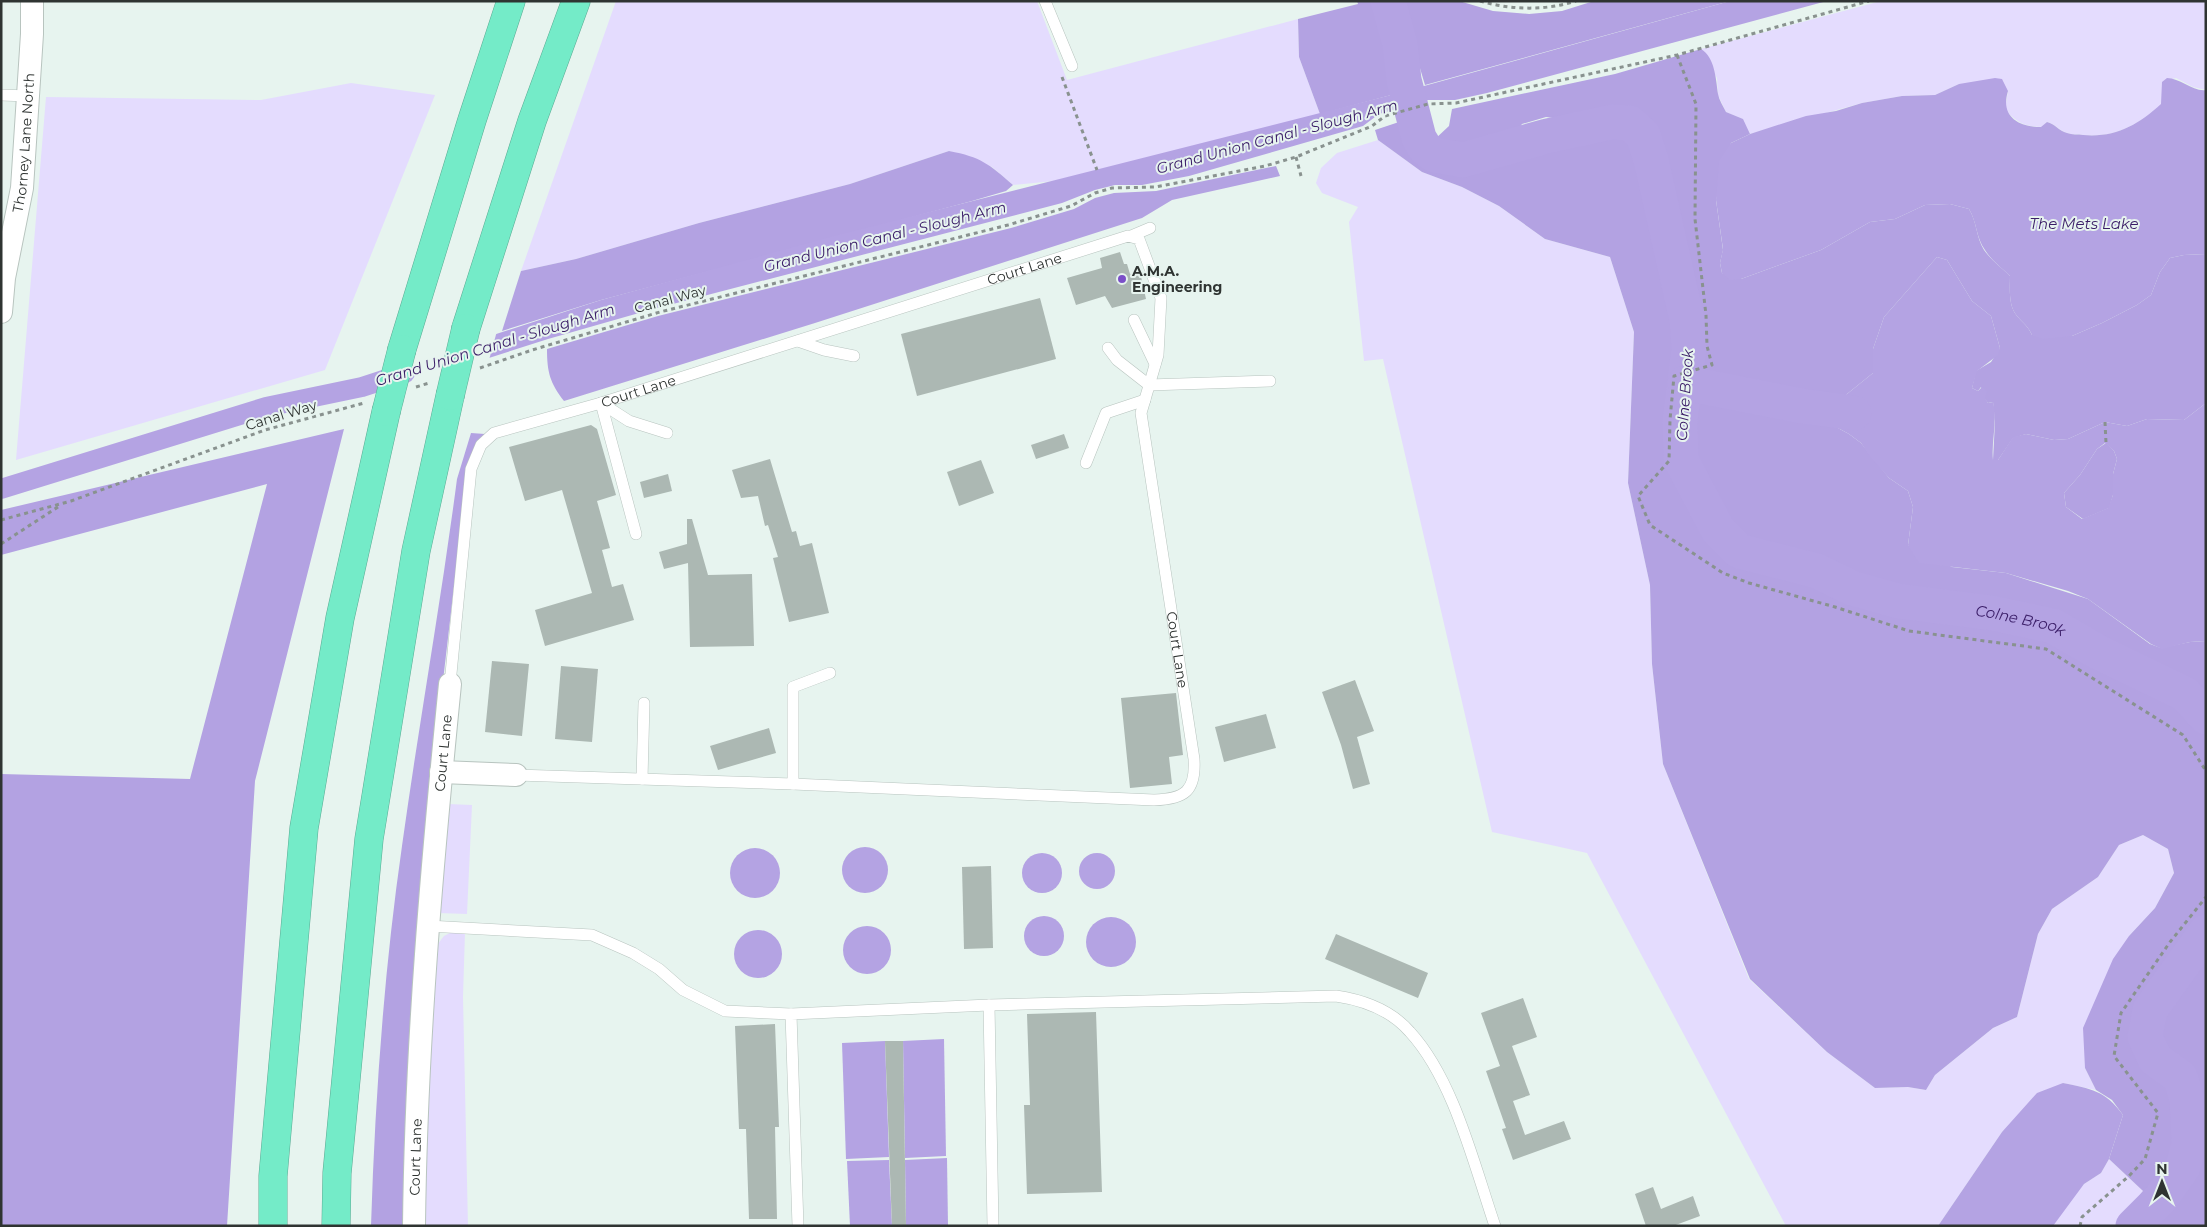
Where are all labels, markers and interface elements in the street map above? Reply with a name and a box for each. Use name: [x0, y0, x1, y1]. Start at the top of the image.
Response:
street label: Thorney Lane North: [8, 72, 38, 214]
water label: Grand Union Canal - Slough Arm: [1154, 95, 1400, 178]
water label: Grand Union Canal - Slough Arm: [762, 197, 1008, 276]
water label: The Mets Lake: [2029, 214, 2139, 233]
street label: Court Lane: [985, 249, 1064, 289]
place label: A.M.A. Engineering: [1131, 262, 1222, 296]
marker: A.M.A. Engineering: [1116, 273, 1128, 285]
street label: Canal Way: [632, 281, 708, 317]
water label: Grand Union Canal - Slough Arm: [373, 299, 617, 390]
water label: Colne Brook: [1672, 347, 1697, 441]
street label: Court Lane: [599, 371, 678, 411]
street label: Canal Way: [243, 396, 319, 434]
water label: Colne Brook: [1974, 601, 2070, 641]
street label: Court Lane: [1162, 610, 1192, 689]
street label: Court Lane: [431, 714, 456, 792]
street label: Court Lane: [405, 1118, 426, 1196]
north arrow: [2137, 1157, 2187, 1207]
text: N: [2156, 1160, 2168, 1178]

